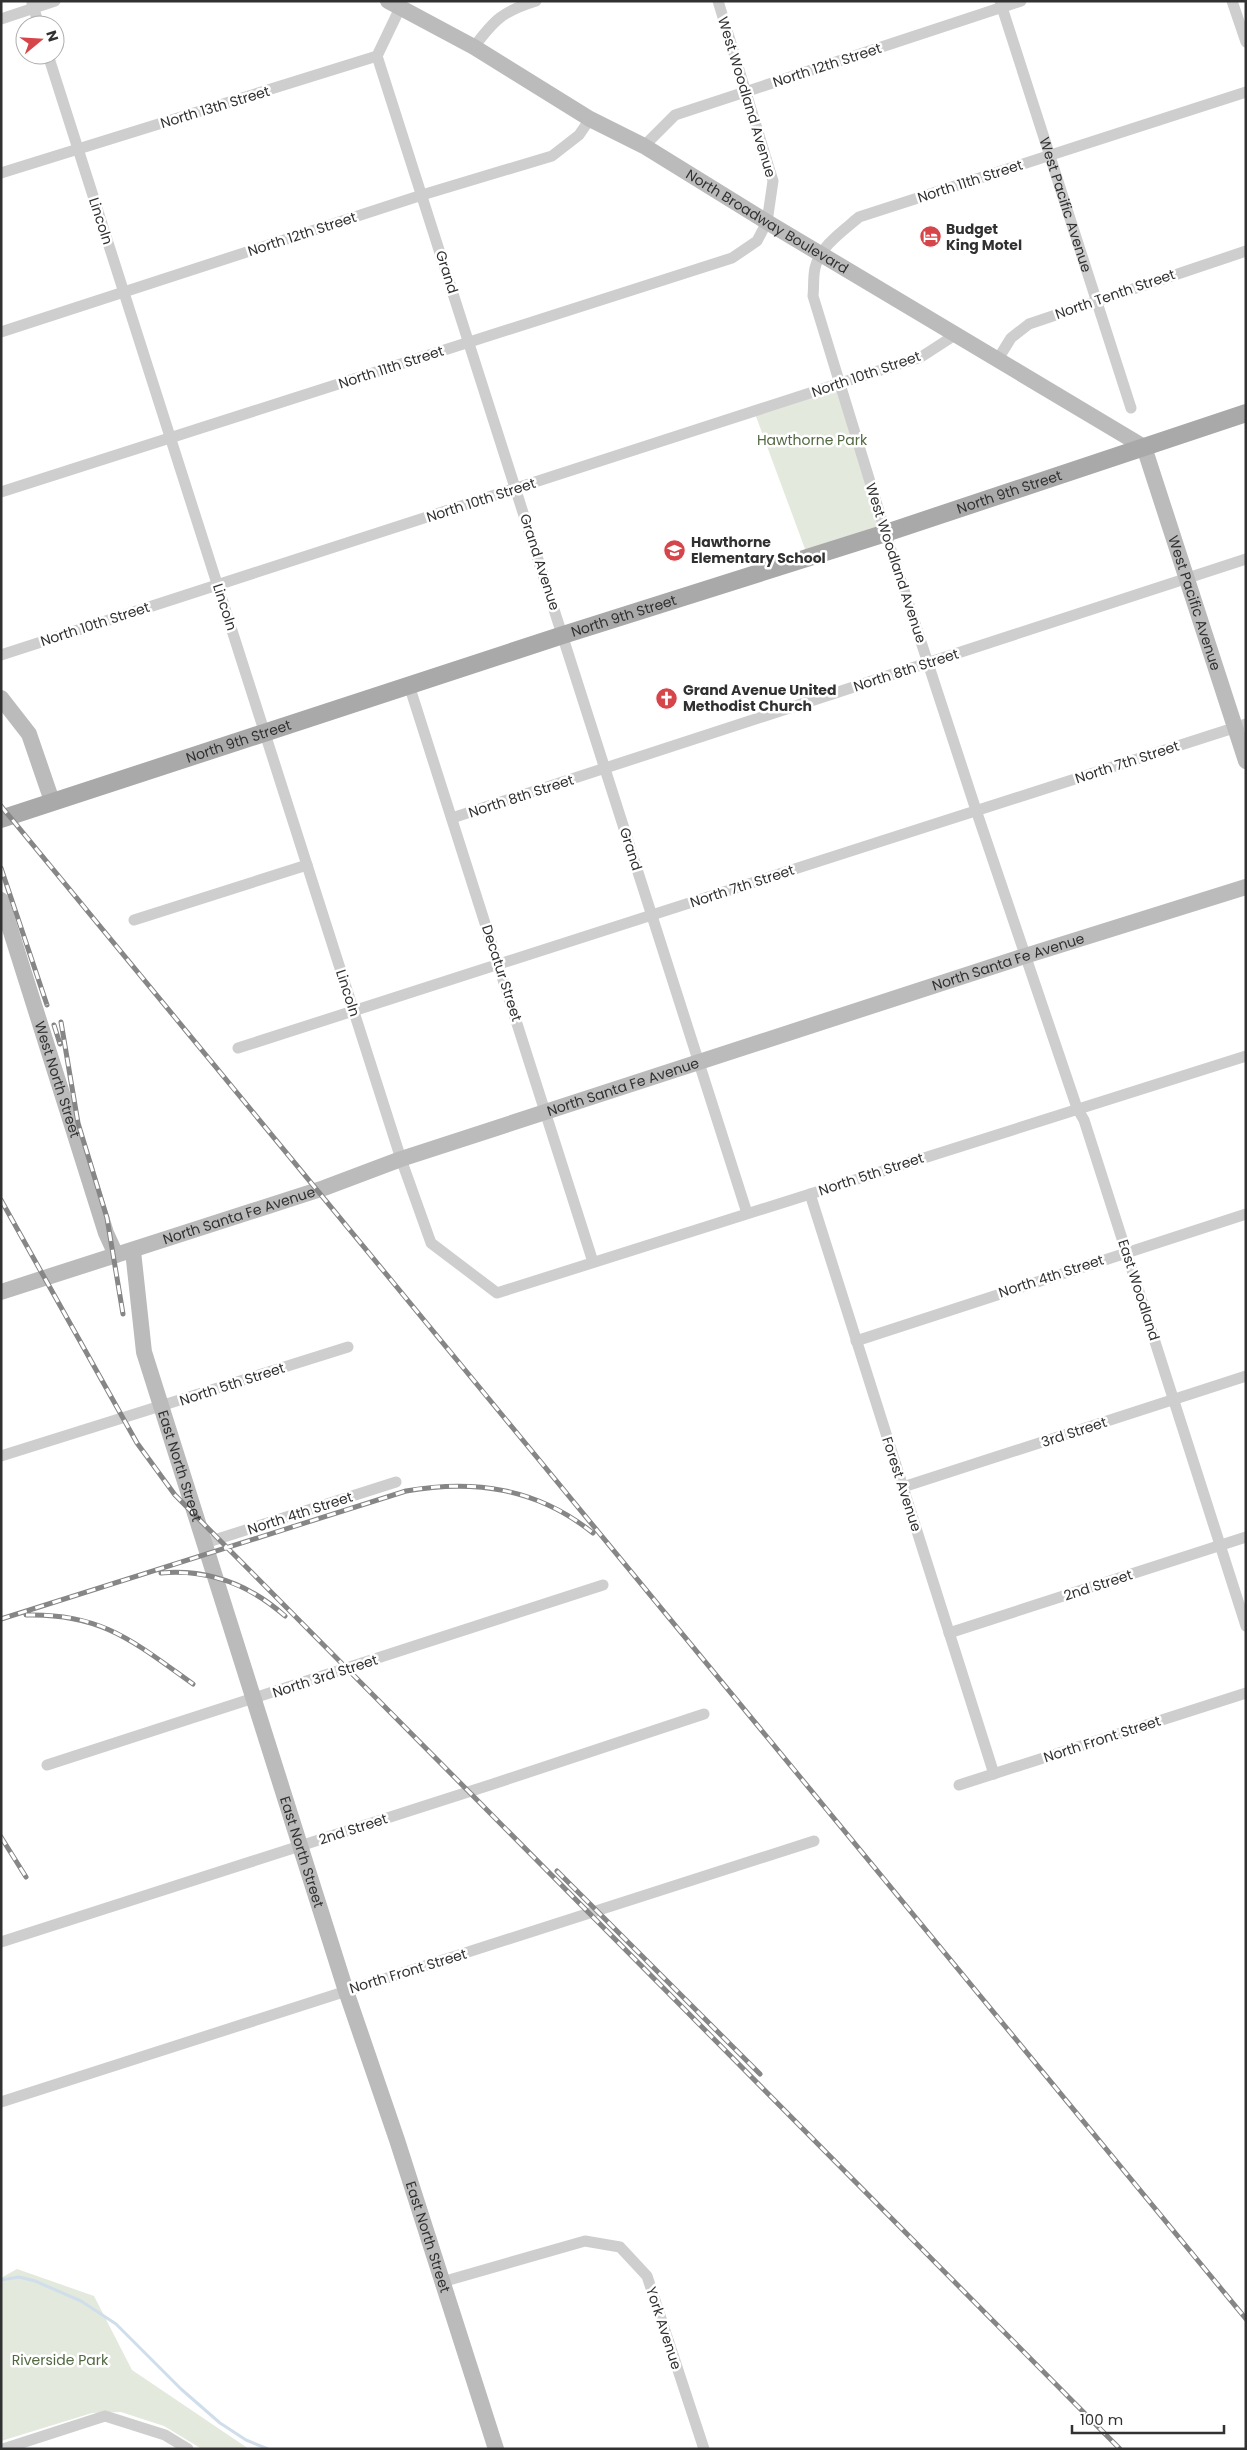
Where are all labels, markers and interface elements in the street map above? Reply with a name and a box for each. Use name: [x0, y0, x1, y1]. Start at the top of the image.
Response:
street label: West Woodland Avenue: [713, 14, 781, 180]
north arrow: [15, 15, 65, 65]
text: N: [41, 28, 64, 44]
street label: North 12th Street: [770, 38, 884, 92]
street label: North 13th Street: [158, 81, 272, 133]
street label: West Pacific Avenue: [1034, 135, 1097, 275]
street label: North 11th Street: [915, 155, 1025, 207]
street label: North Broadway Boulevard: [682, 164, 852, 278]
street label: Lincoln: [84, 195, 118, 247]
street label: North 12th Street: [245, 207, 359, 261]
place label: Budget King Motel: [946, 219, 1022, 255]
hotel icon: Budget King Motel: [918, 225, 942, 249]
street label: Grand: [431, 248, 463, 296]
street label: North Tenth Street: [1052, 264, 1178, 324]
street label: North 11th Street: [336, 341, 446, 393]
street label: North 10th Street: [809, 346, 923, 402]
park label: Hawthorne Park: [757, 430, 868, 450]
street label: North 9th Street: [954, 465, 1064, 519]
street label: North 10th Street: [424, 473, 538, 527]
street label: West Woodland Avenue: [861, 480, 931, 646]
street label: Grand Avenue: [515, 511, 565, 613]
place label: Hawthorne Elementary School: [691, 532, 826, 568]
street label: West Pacific Avenue: [1163, 533, 1226, 673]
school or university icon: Hawthorne Elementary School: [663, 538, 687, 562]
street label: Lincoln: [208, 581, 242, 633]
street label: North 9th Street: [568, 590, 679, 642]
street label: North 10th Street: [38, 597, 152, 651]
street label: North 8th Street: [851, 644, 961, 696]
place label: Grand Avenue United Methodist Church: [683, 680, 837, 716]
church icon: Grand Avenue United Methodist Church: [655, 686, 679, 710]
street label: North 9th Street: [183, 715, 294, 768]
street label: North 7th Street: [1072, 736, 1182, 788]
street label: North 8th Street: [466, 770, 576, 822]
street label: Grand: [615, 825, 647, 873]
street label: North 7th Street: [687, 860, 797, 912]
street label: Decatur Street: [477, 922, 527, 1024]
street label: North Santa Fe Avenue: [929, 928, 1087, 996]
street label: Lincoln: [331, 967, 365, 1019]
street label: West North Street: [30, 1018, 85, 1140]
street label: North Santa Fe Avenue: [544, 1053, 702, 1121]
street label: North 5th Street: [816, 1148, 926, 1200]
street label: North Santa Fe Avenue: [160, 1181, 318, 1249]
street label: East Woodland: [1113, 1237, 1165, 1343]
street label: North 4th Street: [996, 1250, 1106, 1302]
street label: North 5th Street: [177, 1358, 287, 1410]
street label: East North Street: [153, 1408, 207, 1524]
street label: 3rd Street: [1039, 1412, 1109, 1452]
street label: Forest Avenue: [877, 1434, 927, 1534]
street label: North 4th Street: [245, 1487, 355, 1539]
street label: 2nd Street: [1061, 1564, 1135, 1606]
street label: North 3rd Street: [270, 1650, 380, 1702]
street label: North Front Street: [1041, 1711, 1163, 1767]
street label: East North Street: [275, 1794, 329, 1910]
street label: 2nd Street: [316, 1808, 390, 1850]
street label: North Front Street: [347, 1944, 469, 1998]
street label: East North Street: [401, 2179, 455, 2295]
street label: York Avenue: [641, 2284, 687, 2372]
park label: Riverside Park: [12, 2350, 109, 2370]
scale bar: [1072, 2402, 1224, 2434]
text: 100 m: [1080, 2409, 1123, 2430]

